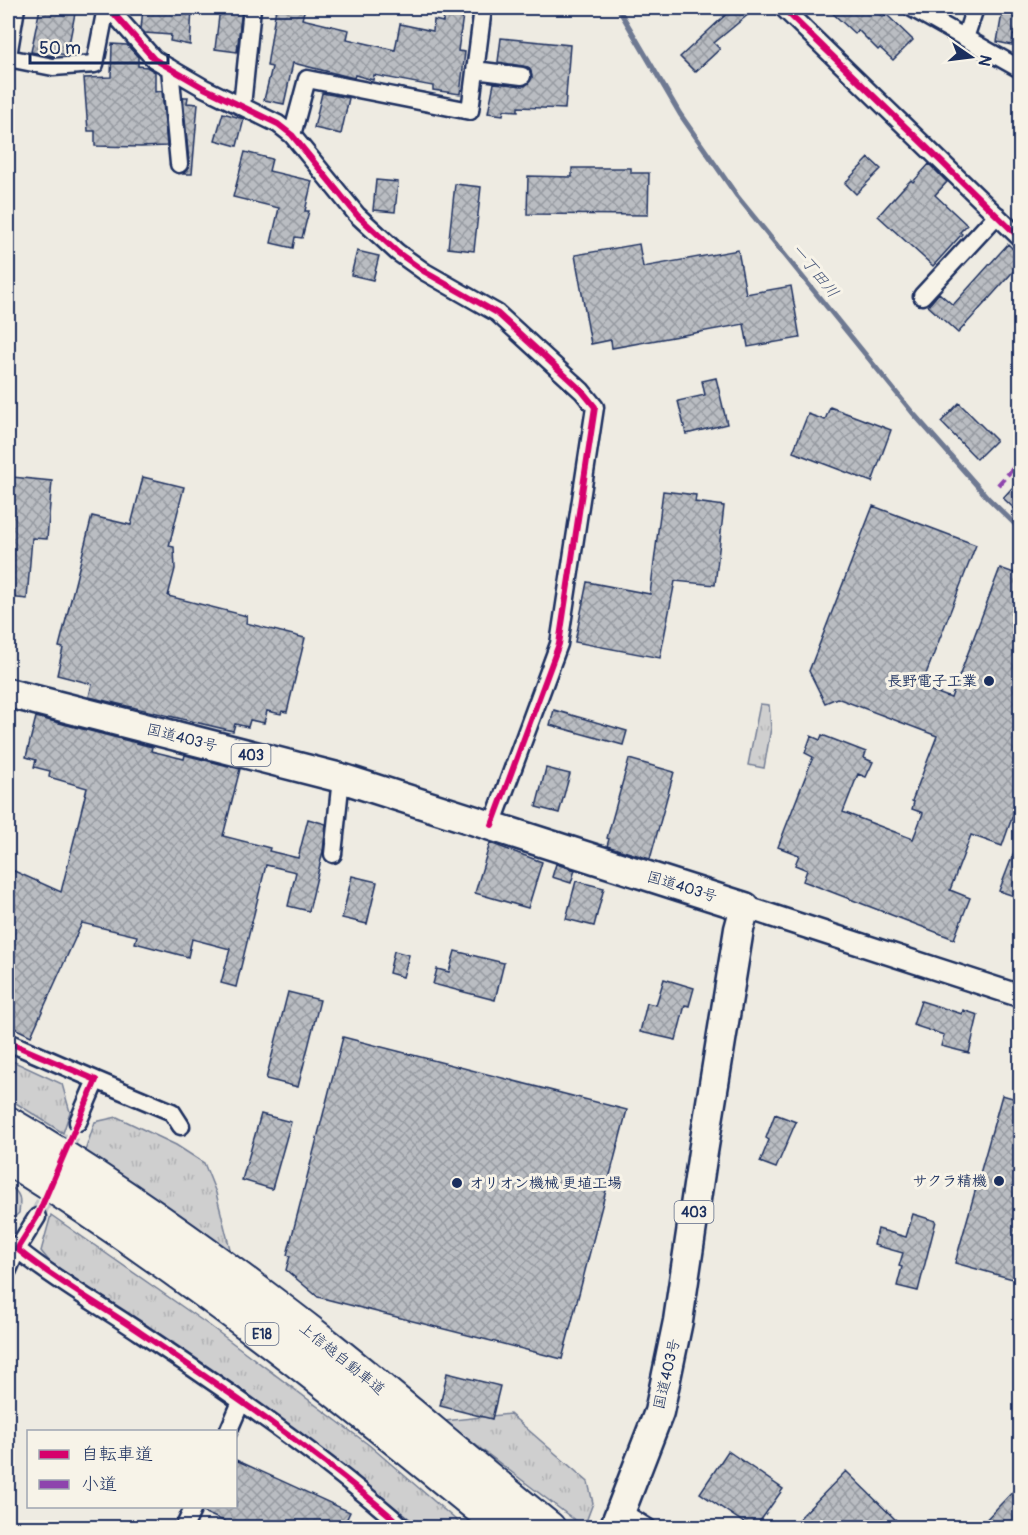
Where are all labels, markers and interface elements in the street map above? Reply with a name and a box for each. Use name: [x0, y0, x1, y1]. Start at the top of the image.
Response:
scale bar: [30, 27, 168, 65]
north arrow: [941, 27, 1001, 87]
text: 50 m: [39, 37, 81, 60]
text: N: [974, 53, 996, 68]
water label: 一丁田川: [787, 240, 843, 302]
place label: 長野電子工業: [887, 672, 977, 691]
marker: 長野電子工業: [982, 674, 996, 688]
street label: 国道403号: [145, 720, 219, 756]
road number: 403: [232, 744, 270, 766]
street label: 国道403号: [645, 867, 719, 907]
place label: サクラ精機: [913, 1172, 987, 1191]
place label: オリオン機械 更埴工場: [469, 1174, 622, 1193]
marker: サクラ精機: [992, 1174, 1006, 1188]
marker: オリオン機械 更埴工場: [450, 1176, 464, 1190]
road number: 403: [674, 1201, 714, 1223]
street label: 上信越自動車道: [295, 1319, 389, 1399]
road number: E18: [246, 1323, 278, 1345]
street label: 国道403号: [650, 1337, 684, 1411]
legend: [27, 1430, 237, 1508]
text: 自転車道: [81, 1443, 153, 1466]
text: 小道: [81, 1473, 117, 1496]

